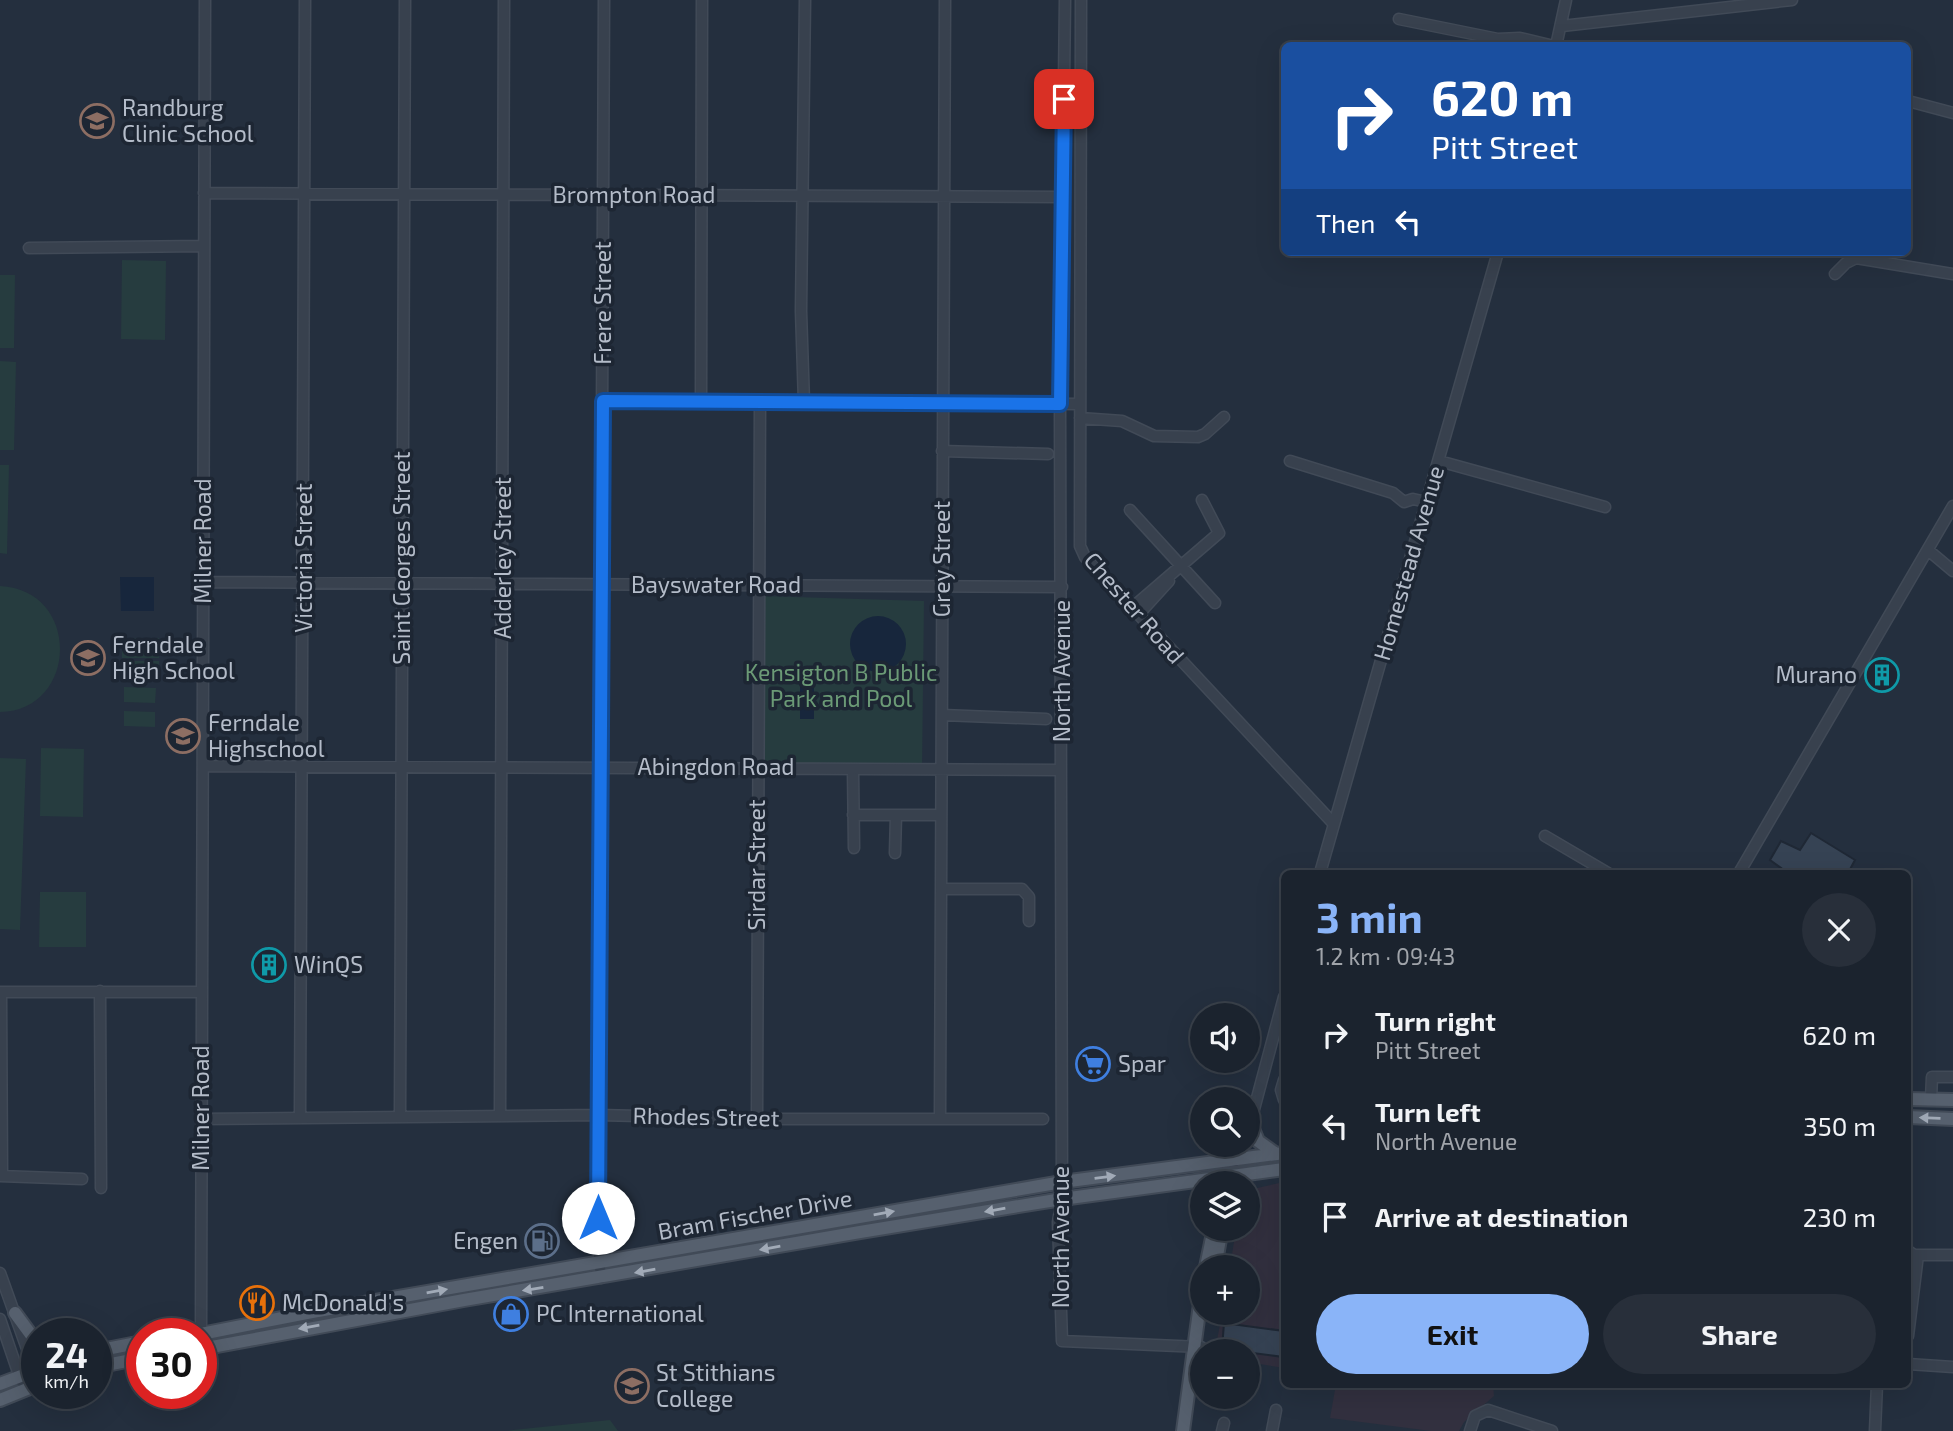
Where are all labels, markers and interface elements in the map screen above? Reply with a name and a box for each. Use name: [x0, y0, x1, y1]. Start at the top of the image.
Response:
text: 620 m: [1431, 67, 1573, 126]
pin: [1034, 69, 1094, 129]
icon: right: [1316, 70, 1407, 161]
icon: arrive: [1045, 80, 1083, 118]
place label: Randburg Clinic School: [122, 93, 254, 147]
school or university icon: Randburg Clinic School: [78, 102, 116, 140]
text: Pitt Street: [1431, 127, 1578, 165]
street label: Brompton Road: [552, 180, 716, 208]
icon: left: [1389, 203, 1427, 241]
text: Then: [1316, 207, 1375, 238]
street label: Frere Street: [588, 241, 616, 365]
street label: Saint Georges Street: [387, 451, 415, 665]
street label: Homestead Avenue: [1367, 462, 1449, 663]
street label: Adderley Street: [488, 477, 516, 639]
street label: Milner Road: [188, 478, 216, 604]
street label: Victoria Street: [289, 483, 317, 633]
street label: Grey Street: [927, 501, 955, 617]
street label: Chester Road: [1079, 546, 1191, 669]
street label: Bayswater Road: [631, 570, 801, 598]
street label: North Avenue: [1047, 600, 1075, 742]
place label: Ferndale High School: [112, 630, 235, 684]
school or university icon: Ferndale High School: [69, 639, 107, 677]
building icon: Murano: [1863, 656, 1901, 694]
park label: Kensigton B Public Park and Pool: [745, 658, 937, 712]
place label: Murano: [1775, 660, 1857, 688]
place label: Ferndale Highschool: [208, 708, 325, 762]
school or university icon: Ferndale Highschool: [164, 717, 202, 755]
street label: Abingdon Road: [638, 752, 794, 780]
street label: Sirdar Street: [742, 799, 770, 931]
text: 3 min: [1316, 891, 1423, 941]
button: close: [1802, 893, 1876, 967]
text: 1.2 km · 09:43: [1316, 942, 1455, 970]
building icon: WinQS: [250, 946, 288, 984]
place label: WinQS: [294, 950, 363, 978]
map controls: [1190, 1003, 1260, 1409]
button: sound: [1190, 1003, 1260, 1073]
text: Turn right: [1375, 1005, 1496, 1036]
icon: right: [1316, 1016, 1354, 1054]
text: 620 m: [1802, 1019, 1876, 1050]
text: Pitt Street: [1375, 1036, 1481, 1064]
street label: Milner Road: [186, 1045, 214, 1171]
supermarket icon: Spar: [1074, 1045, 1112, 1083]
place label: Spar: [1118, 1049, 1166, 1077]
button: search: [1190, 1087, 1260, 1157]
text: Turn left: [1375, 1096, 1481, 1127]
street label: Rhodes Street: [632, 1101, 780, 1131]
icon: left: [1316, 1107, 1354, 1145]
text: 350 m: [1803, 1110, 1876, 1141]
one-way arrow: [1919, 1112, 1941, 1124]
text: North Avenue: [1375, 1127, 1517, 1155]
street label: North Avenue: [1046, 1166, 1074, 1308]
one-way arrow: [1094, 1171, 1116, 1182]
button: layers: [1190, 1171, 1260, 1241]
position arrow: [561, 1181, 635, 1255]
street label: Bram Fischer Drive: [656, 1183, 854, 1245]
icon: arrive: [1316, 1198, 1354, 1236]
text: Arrive at destination: [1375, 1201, 1628, 1232]
text: 230 m: [1803, 1201, 1876, 1232]
one-way arrow: [984, 1205, 1006, 1216]
one-way arrow: [873, 1207, 895, 1218]
fuel station icon: Engen: [523, 1222, 561, 1260]
place label: Engen: [453, 1226, 518, 1254]
one-way arrow: [759, 1243, 781, 1254]
button: +: [1190, 1255, 1260, 1325]
one-way arrow: [634, 1265, 656, 1276]
restaurant icon: McDonald's: [238, 1284, 276, 1322]
one-way arrow: [522, 1284, 544, 1295]
one-way arrow: [426, 1285, 448, 1296]
place label: McDonald's: [282, 1288, 404, 1316]
button: Exit: [1316, 1294, 1589, 1374]
button: Share: [1603, 1294, 1876, 1374]
shop icon: PC International: [492, 1295, 530, 1333]
place label: PC International: [536, 1299, 704, 1327]
speed limit sign: 30: [126, 1318, 217, 1409]
one-way arrow: [298, 1322, 320, 1333]
text: 24: [45, 1333, 88, 1375]
button: −: [1190, 1339, 1260, 1409]
place label: St Stithians College: [656, 1358, 775, 1412]
school or university icon: St Stithians College: [613, 1367, 651, 1405]
text: km/h: [44, 1370, 89, 1392]

